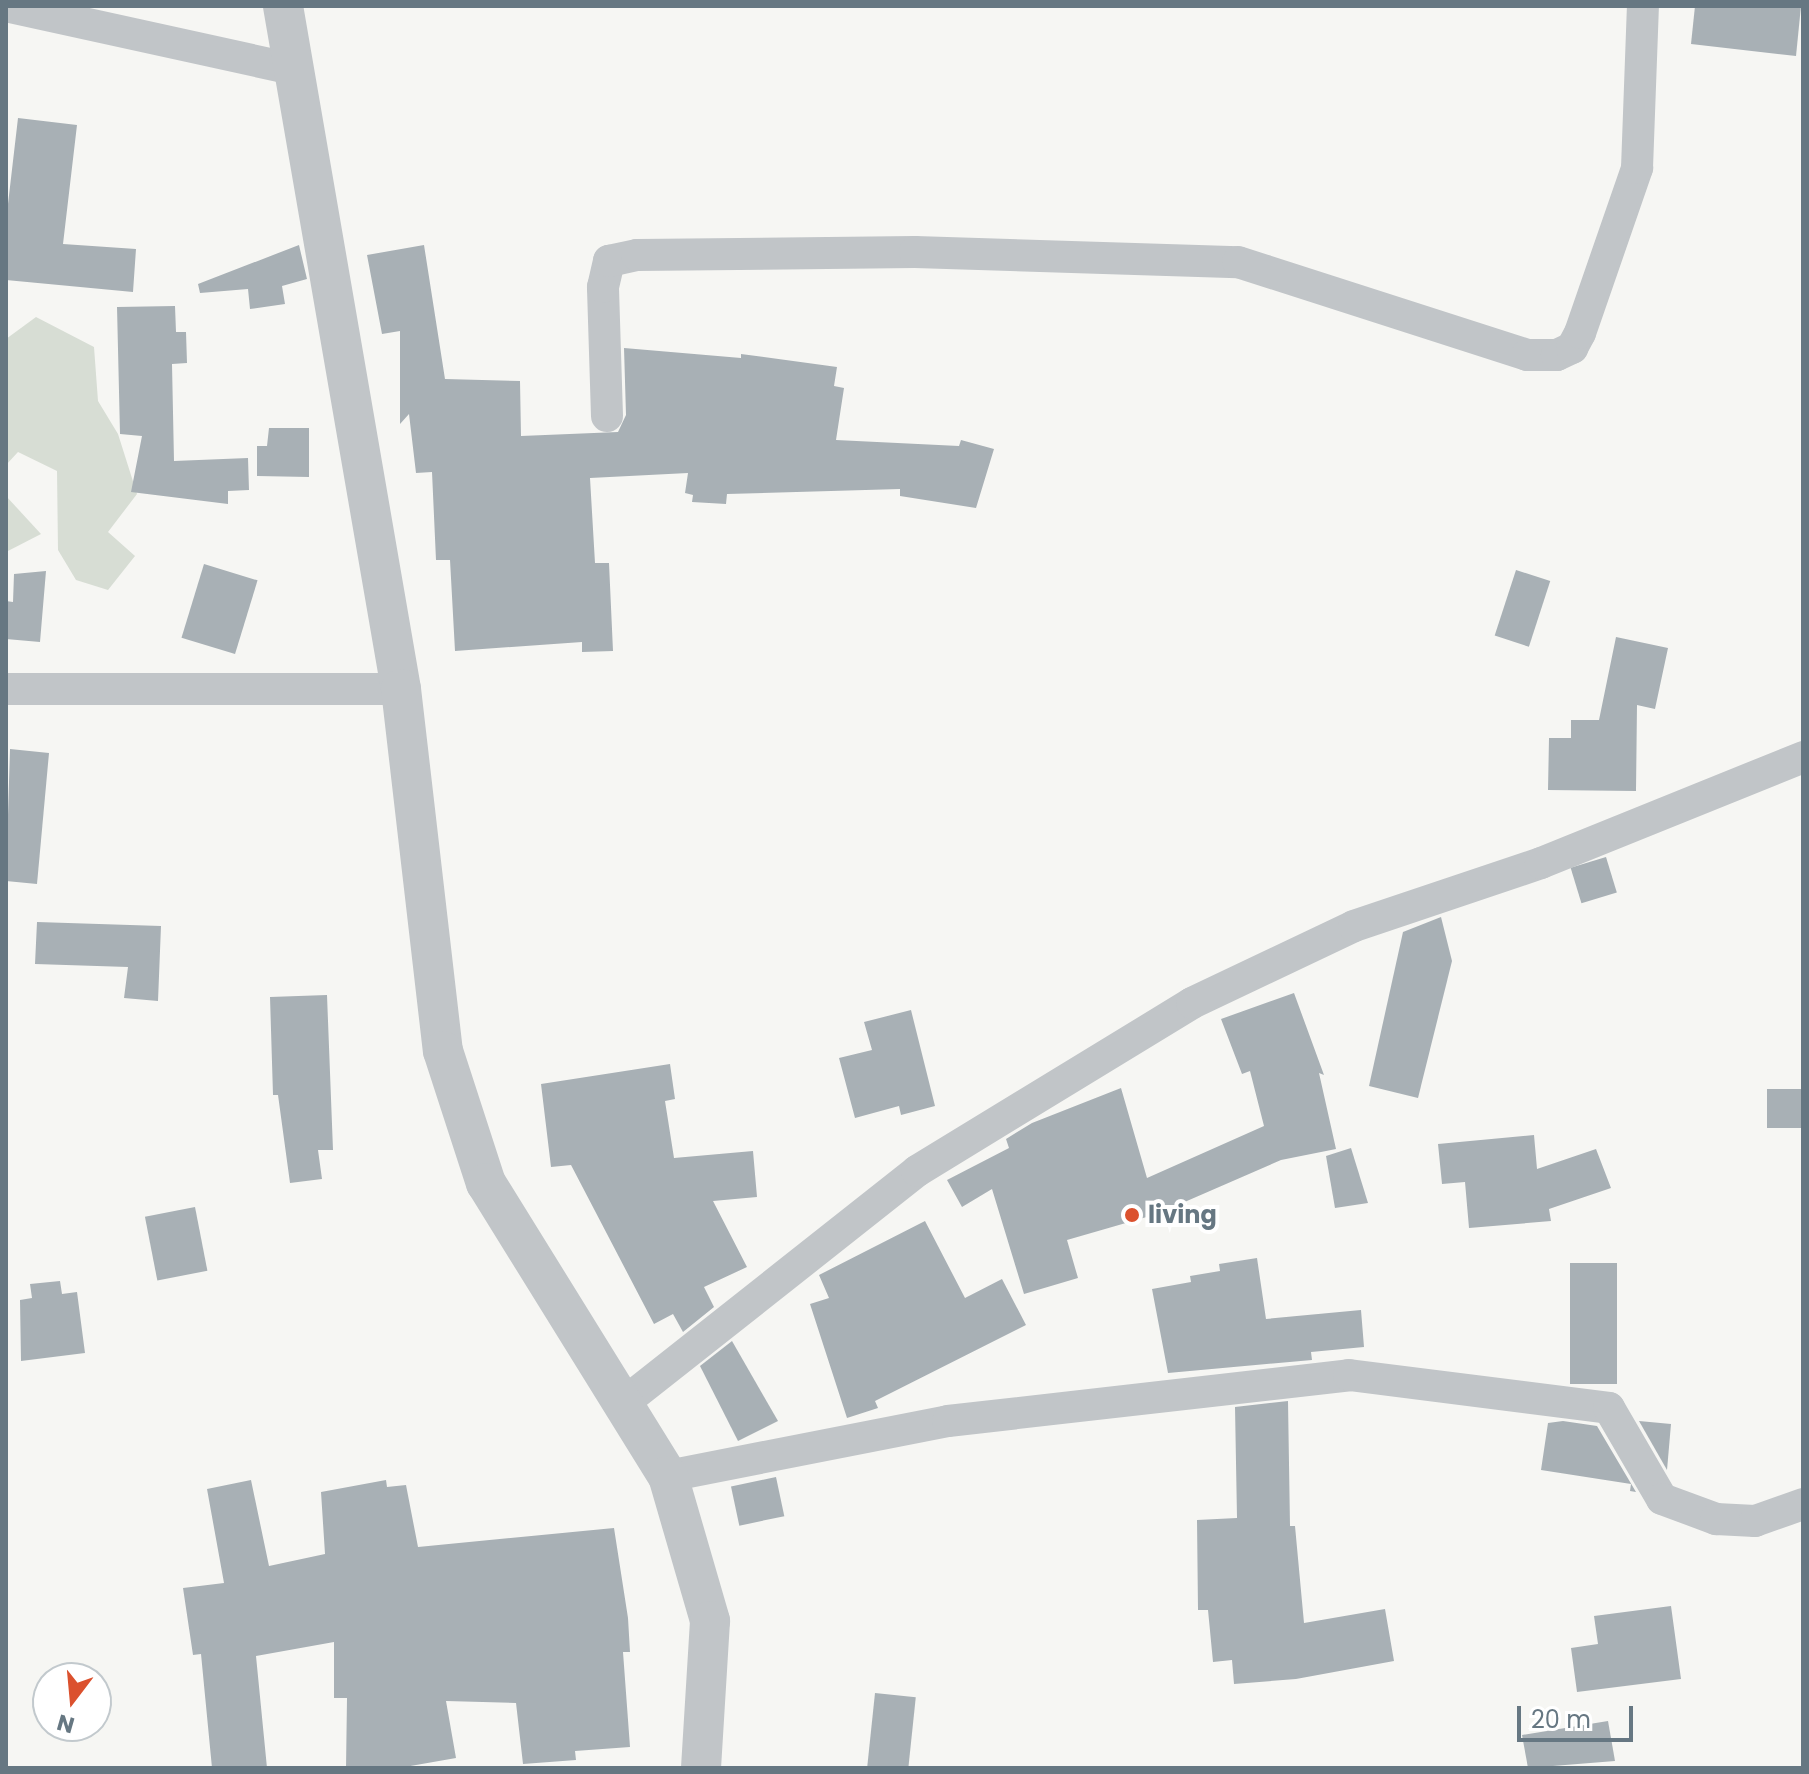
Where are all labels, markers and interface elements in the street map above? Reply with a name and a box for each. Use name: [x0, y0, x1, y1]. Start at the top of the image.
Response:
place label: living: [1148, 1201, 1217, 1229]
marker: living: [1123, 1206, 1141, 1224]
north arrow: [32, 1662, 112, 1742]
scale bar: [1521, 1690, 1637, 1740]
text: 20 m: [1531, 1703, 1591, 1736]
text: N: [54, 1706, 78, 1741]

